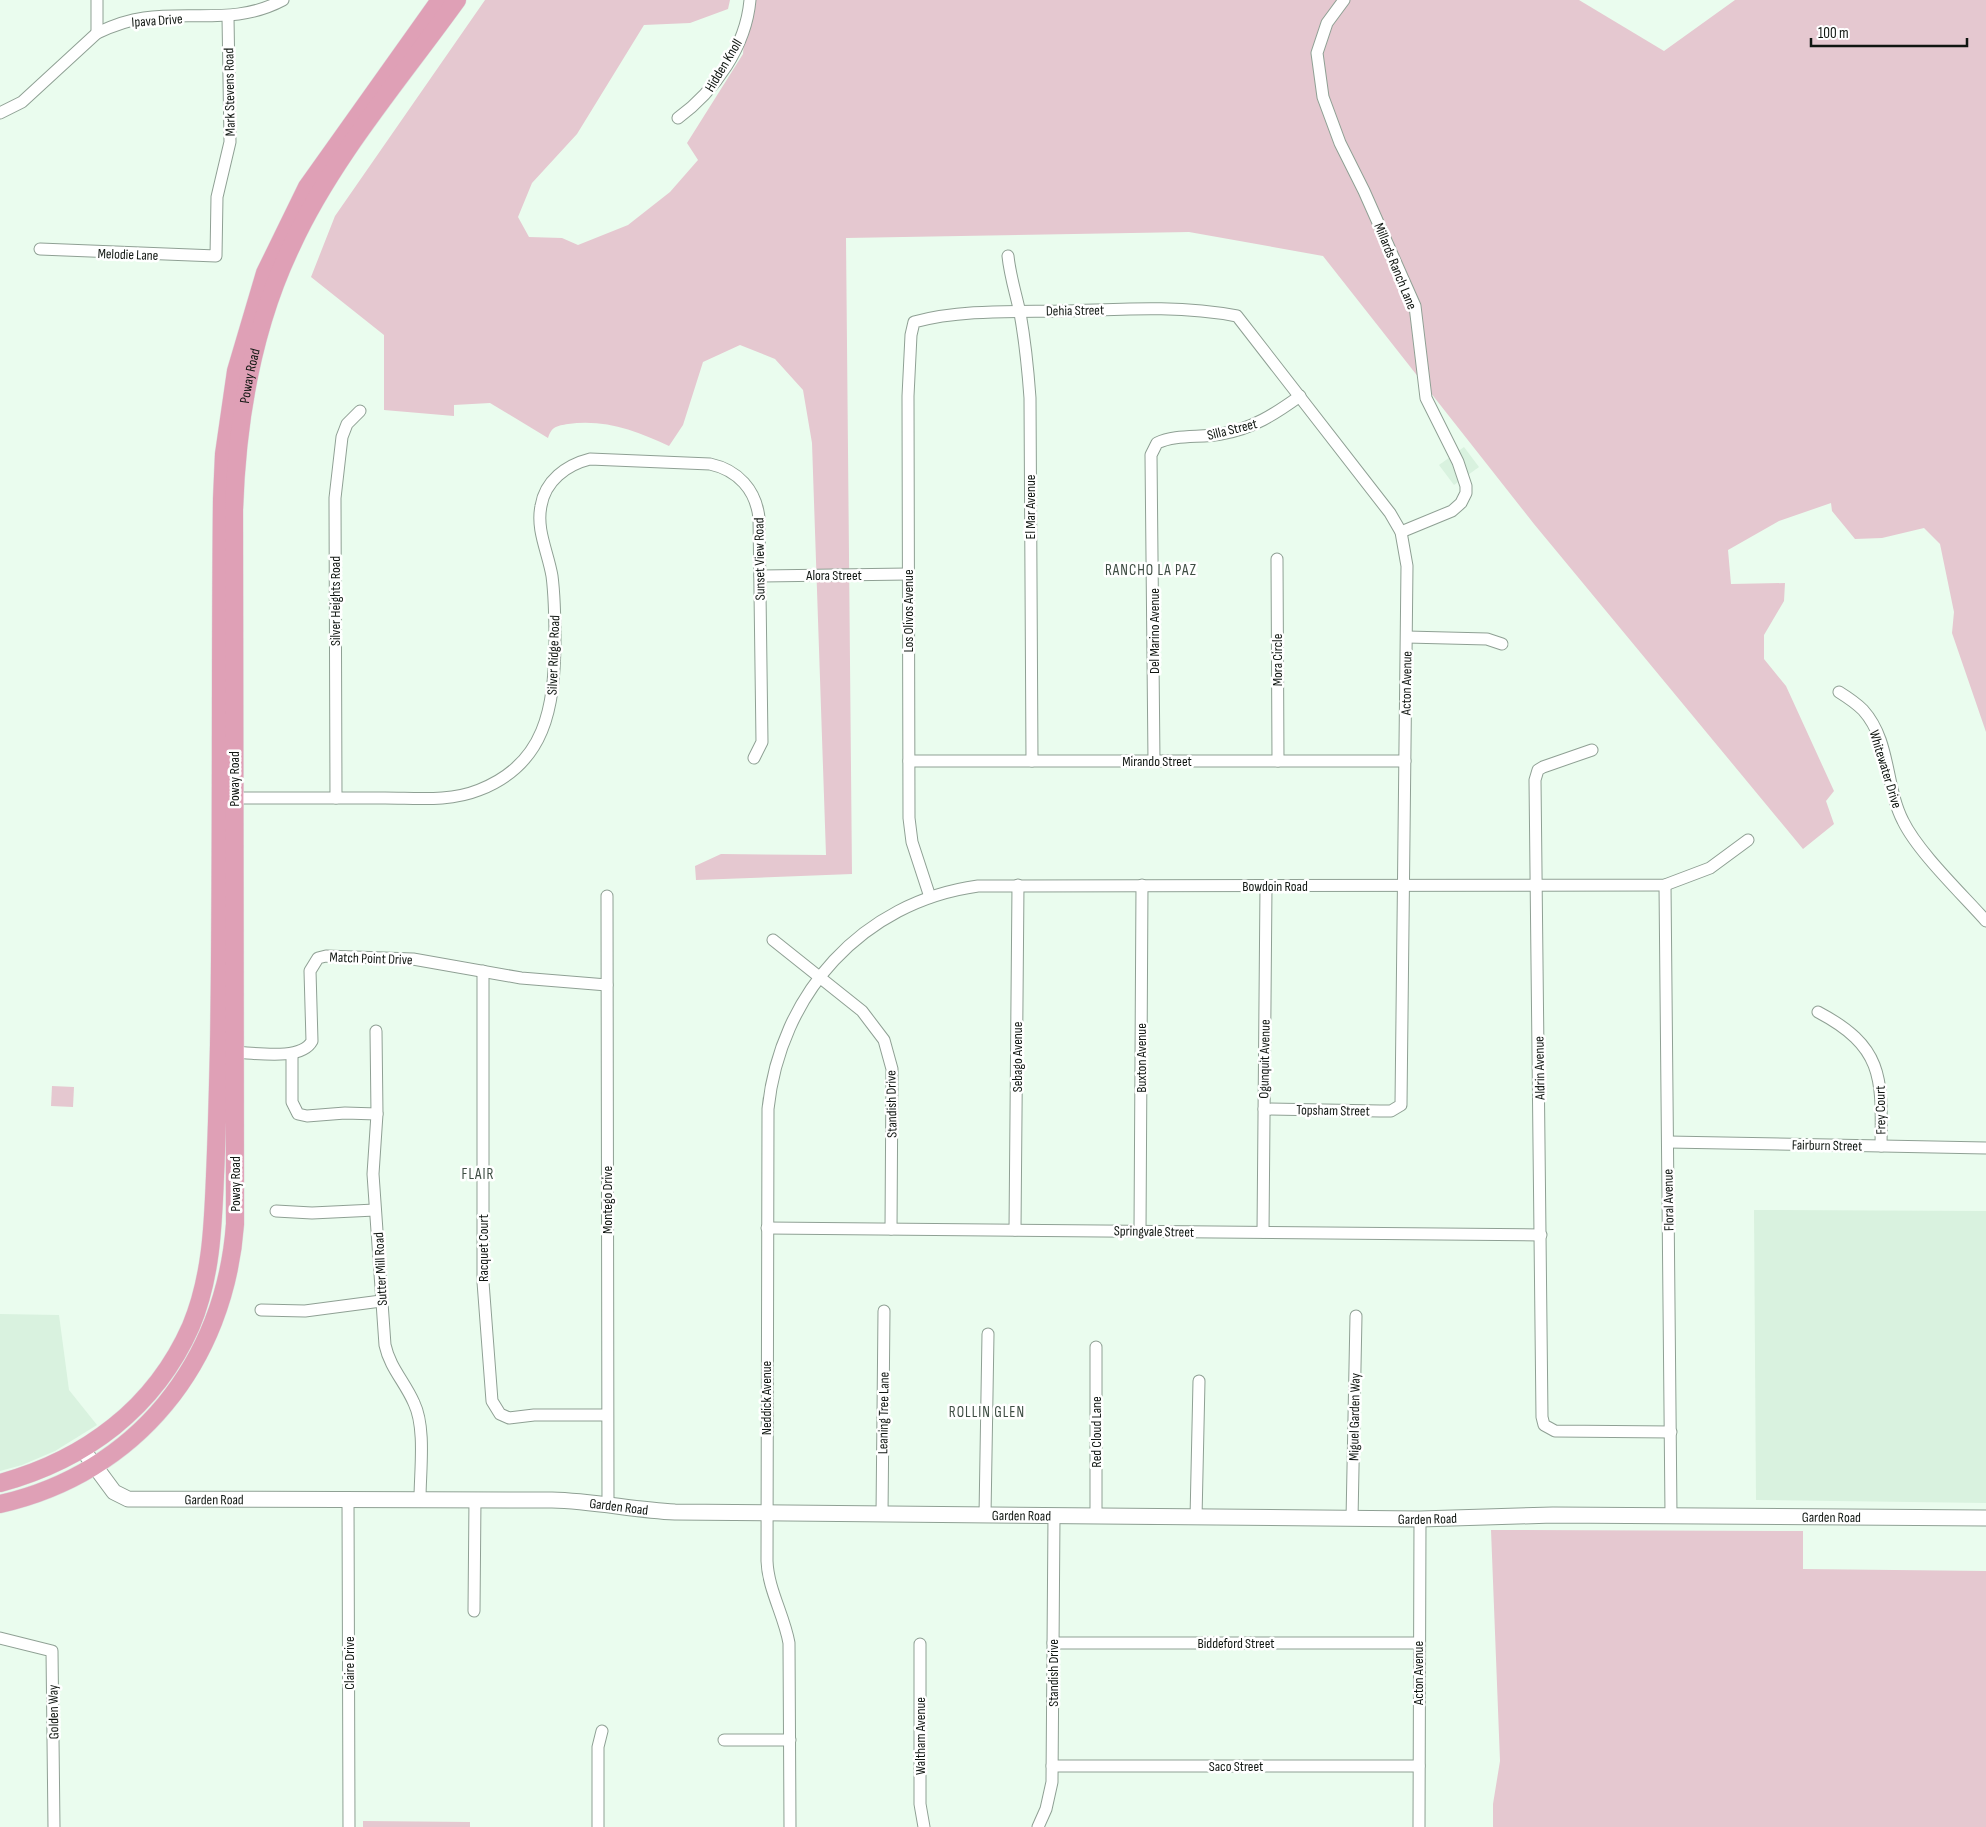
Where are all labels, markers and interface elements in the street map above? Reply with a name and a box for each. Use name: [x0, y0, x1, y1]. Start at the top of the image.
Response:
street label: Ipava Drive: [131, 10, 183, 31]
scale bar: [1811, 15, 1967, 47]
text: 100 m: [1818, 24, 1849, 43]
street label: Hidden Knoll: [701, 36, 746, 95]
street label: Mark Stevens Road: [220, 47, 239, 136]
street label: Millards Ranch Lane: [1370, 220, 1421, 312]
street label: Melodie Lane: [97, 245, 159, 264]
street label: Dehia Street: [1046, 301, 1104, 320]
street label: Poway Road: [236, 347, 264, 405]
street label: Silla Street: [1205, 415, 1259, 444]
street label: El Mar Avenue: [1022, 475, 1039, 539]
street label: Sunset View Road: [750, 517, 769, 601]
street label: Silver Heights Road: [327, 556, 344, 646]
district label: RANCHO LA PAZ: [1105, 561, 1197, 580]
street label: Alora Street: [805, 567, 862, 584]
street label: Los Olivos Avenue: [900, 569, 917, 653]
street label: Del Marino Avenue: [1146, 588, 1163, 674]
street label: Silver Ridge Road: [544, 615, 563, 695]
street label: Mora Circle: [1269, 634, 1286, 686]
street label: Acton Avenue: [1397, 651, 1416, 716]
street label: Whitewater Drive: [1866, 728, 1905, 810]
street label: Poway Road: [226, 751, 243, 807]
street label: Mirando Street: [1122, 753, 1192, 770]
street label: Bowdoin Road: [1242, 878, 1308, 895]
street label: Match Point Drive: [329, 949, 413, 968]
street label: Ogunquit Avenue: [1255, 1019, 1274, 1099]
street label: Sebago Avenue: [1009, 1022, 1026, 1092]
street label: Buxton Avenue: [1133, 1023, 1150, 1093]
street label: Aldrin Avenue: [1530, 1036, 1549, 1101]
street label: Standish Drive: [882, 1070, 901, 1138]
street label: Frey Court: [1872, 1085, 1889, 1135]
street label: Topsham Street: [1296, 1101, 1370, 1120]
street label: Fairburn Street: [1792, 1136, 1862, 1155]
street label: Poway Road: [227, 1156, 244, 1212]
district label: FLAIR: [462, 1165, 495, 1184]
street label: Montego Drive: [599, 1166, 616, 1234]
street label: Floral Avenue: [1659, 1169, 1678, 1231]
street label: Racquet Court: [475, 1214, 492, 1282]
street label: Springvale Street: [1114, 1222, 1194, 1241]
street label: Sutter Mill Road: [370, 1232, 391, 1306]
street label: Neddick Avenue: [758, 1361, 775, 1435]
street label: Leaning Tree Lane: [874, 1372, 893, 1454]
street label: Miguel Garden Way: [1345, 1372, 1364, 1461]
street label: Red Cloud Lane: [1088, 1396, 1105, 1468]
district label: ROLLIN GLEN: [949, 1403, 1025, 1422]
street label: Garden Road: [185, 1491, 244, 1508]
street label: Garden Road: [588, 1495, 649, 1519]
street label: Garden Road: [992, 1507, 1051, 1525]
street label: Garden Road: [1802, 1509, 1861, 1526]
street label: Garden Road: [1398, 1510, 1457, 1528]
street label: Biddeford Street: [1197, 1635, 1275, 1652]
street label: Claire Drive: [341, 1636, 358, 1690]
street label: Standish Drive: [1045, 1639, 1062, 1707]
street label: Acton Avenue: [1410, 1641, 1427, 1706]
street label: Golden Way: [45, 1684, 62, 1739]
street label: Waltham Avenue: [912, 1697, 929, 1775]
street label: Saco Street: [1209, 1758, 1263, 1775]

